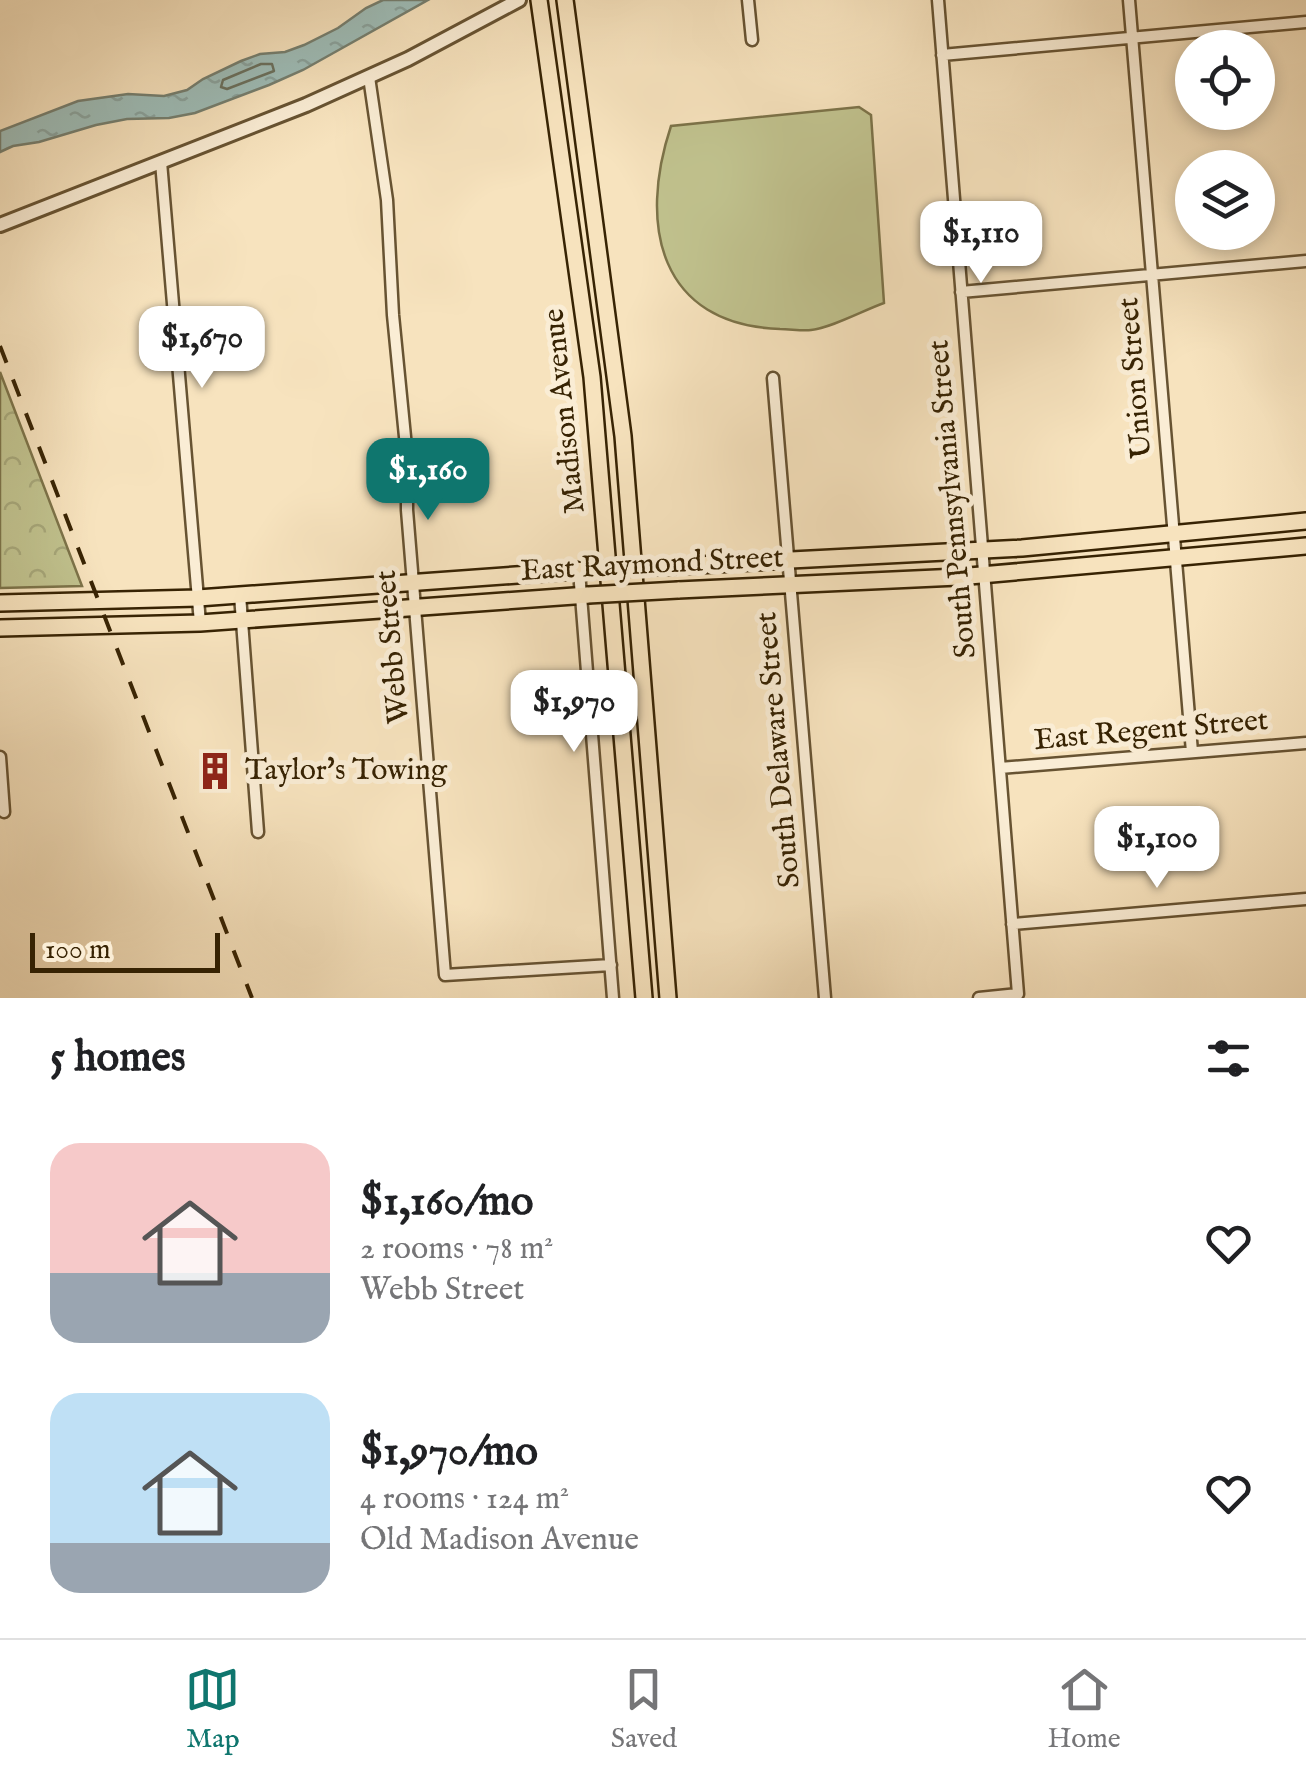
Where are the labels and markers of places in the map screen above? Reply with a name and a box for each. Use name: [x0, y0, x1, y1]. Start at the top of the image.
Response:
pin: $1,110: [900, 201, 1062, 286]
pin: $1,670: [121, 306, 283, 391]
pin: $1,160: [347, 438, 509, 523]
pin: $1,970: [493, 670, 655, 755]
building icon: Taylor's Towing: [194, 750, 236, 792]
place label: Taylor's Towing: [245, 752, 448, 790]
pin: $1,100: [1076, 806, 1238, 891]

